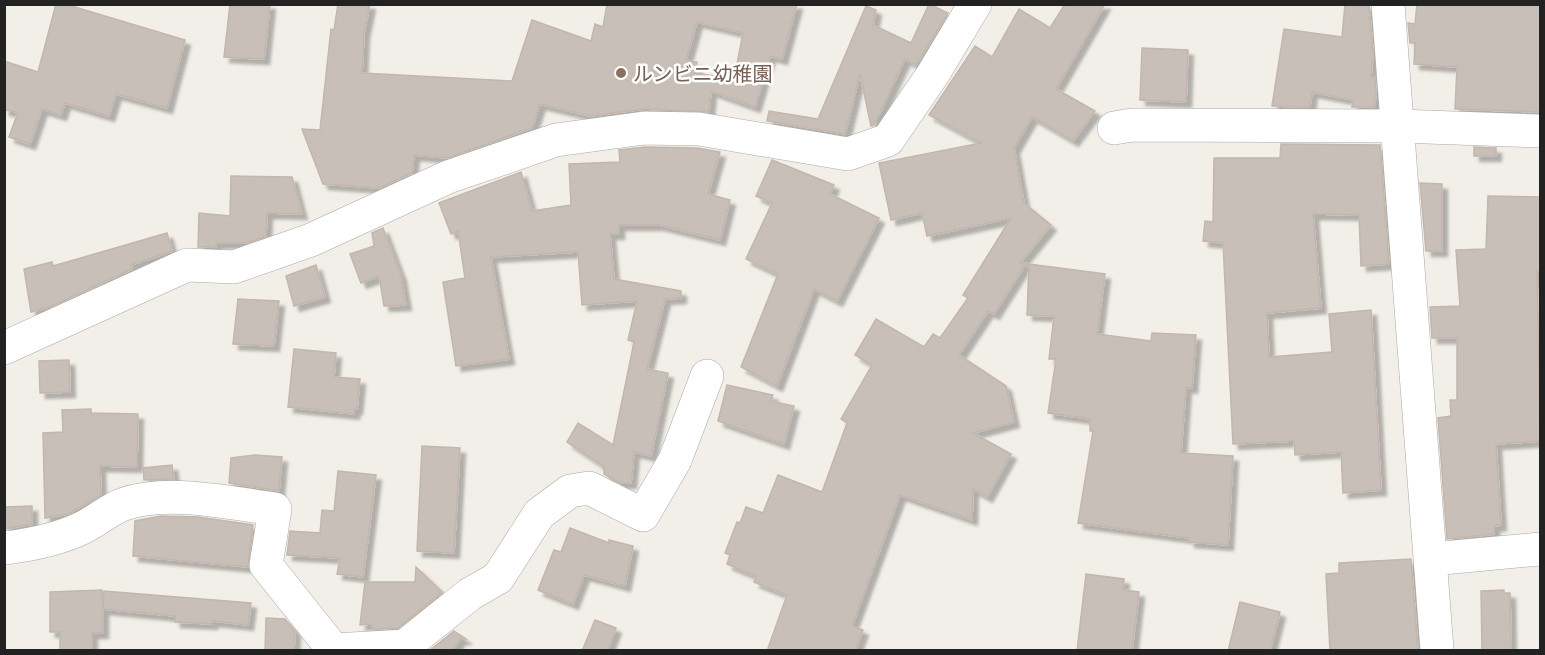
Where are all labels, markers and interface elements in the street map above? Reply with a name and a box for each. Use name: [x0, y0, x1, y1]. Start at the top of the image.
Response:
place label: ルンビニ幼稚園: [633, 60, 773, 87]
marker: ルンビニ幼稚園: [614, 66, 628, 80]

